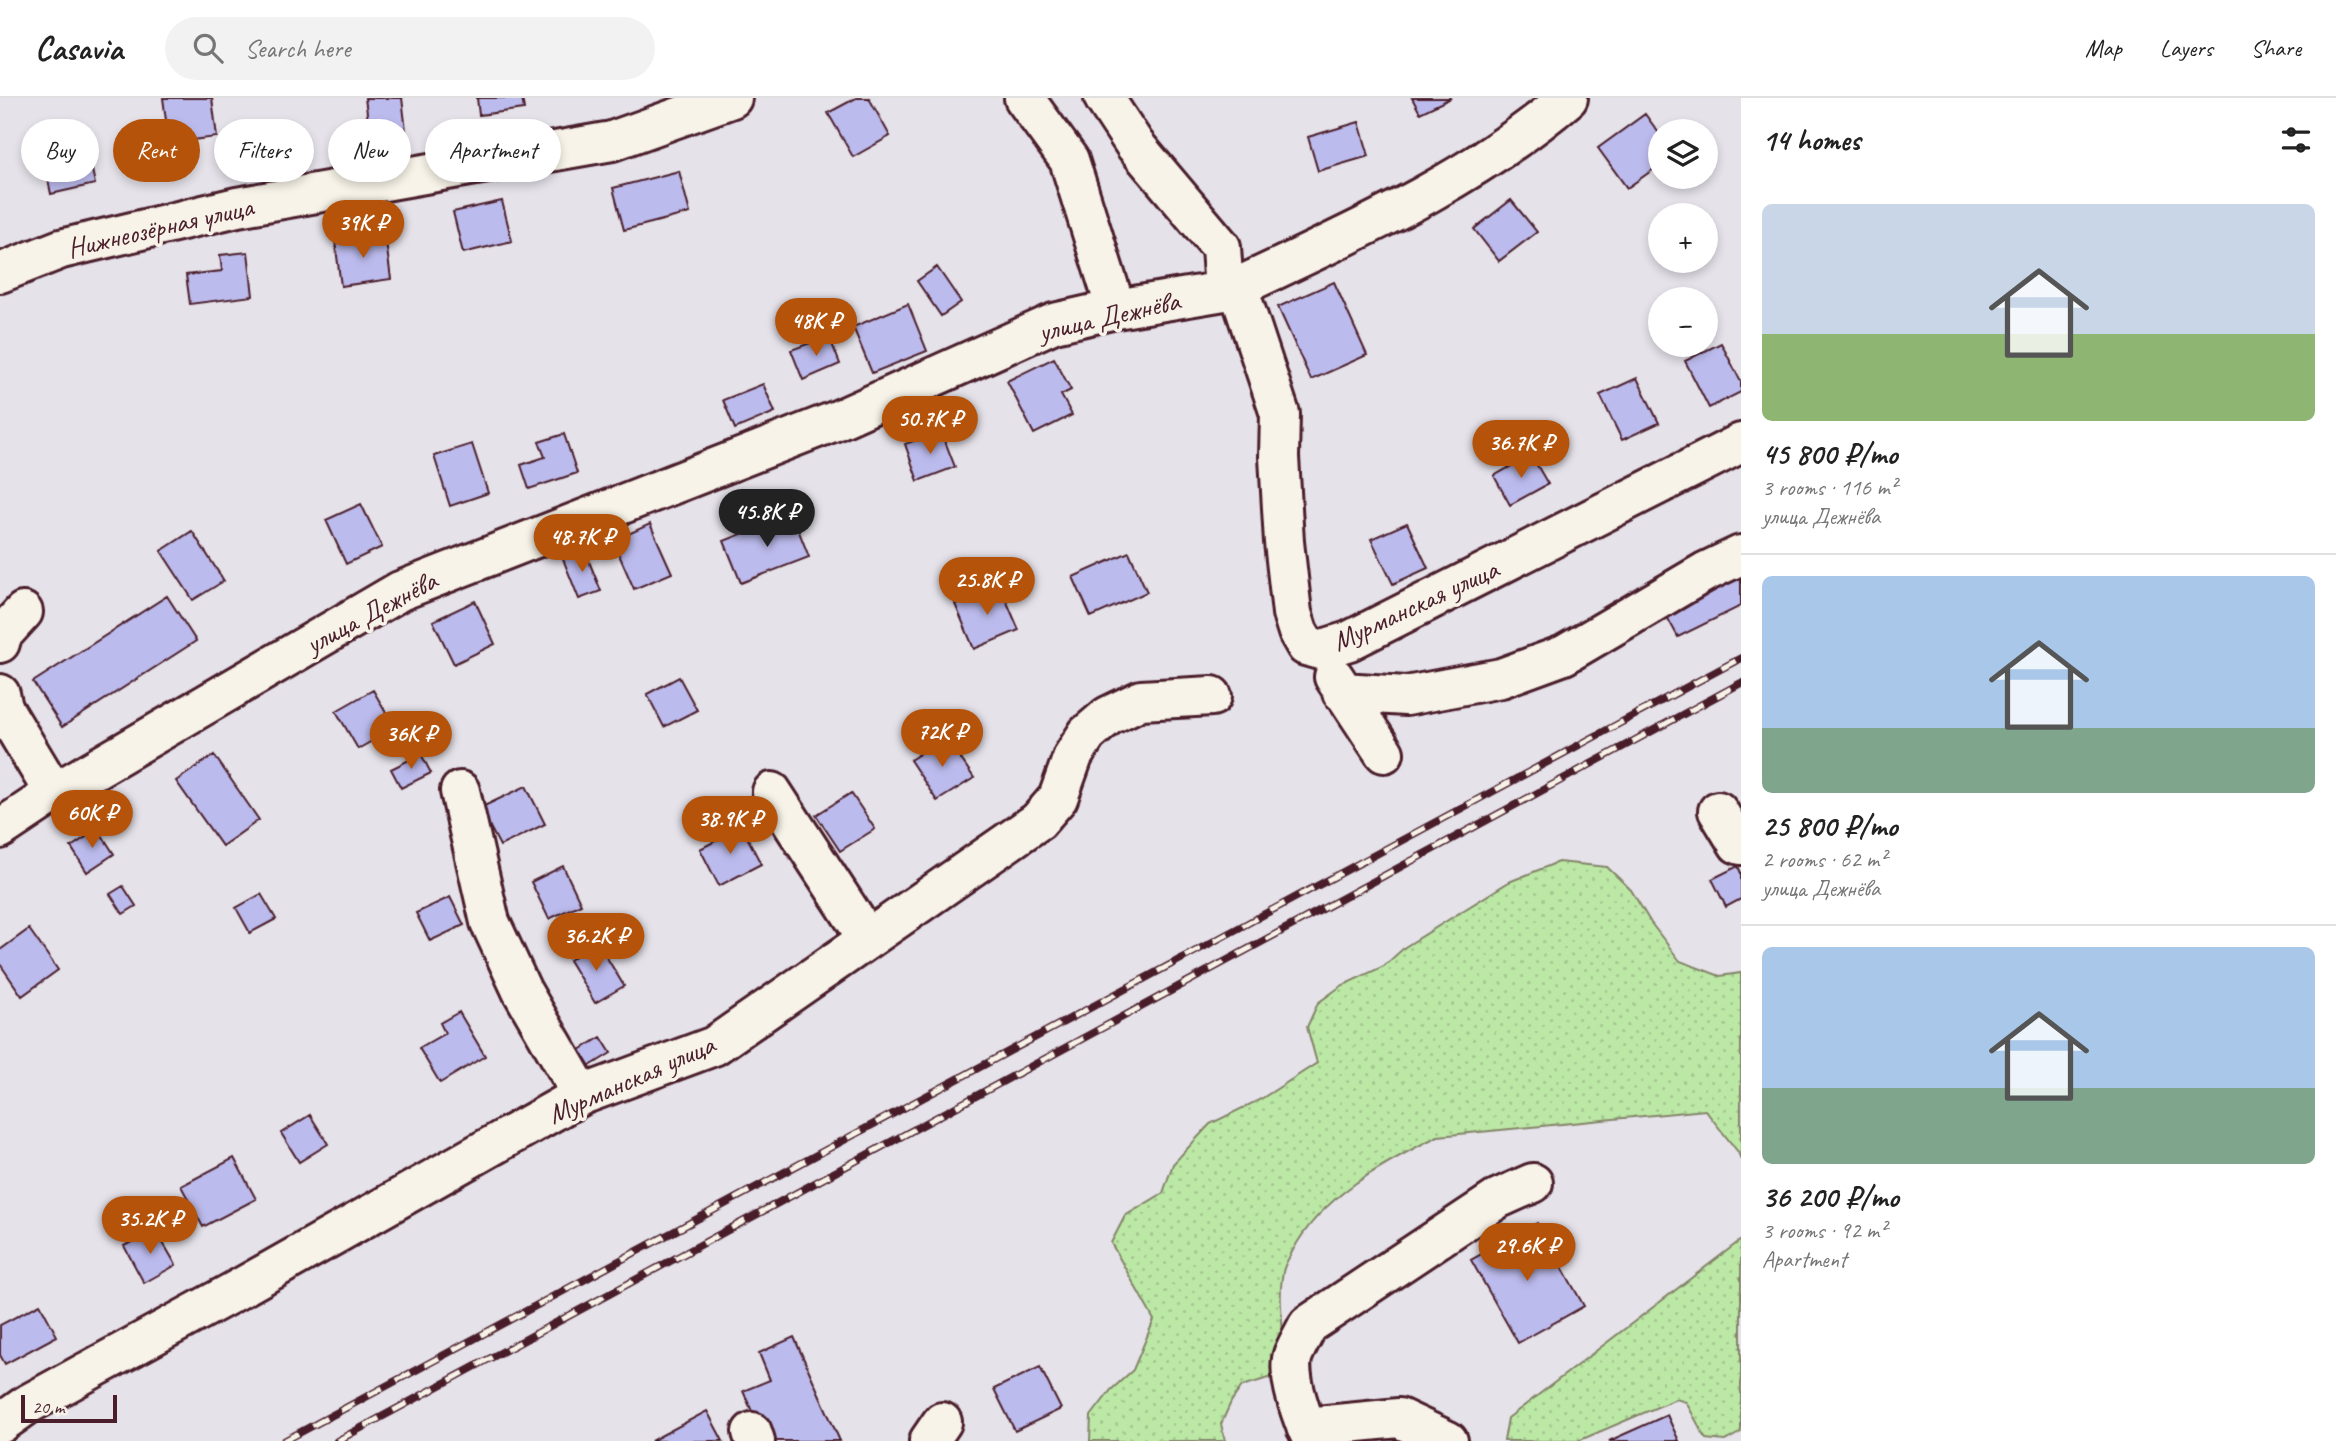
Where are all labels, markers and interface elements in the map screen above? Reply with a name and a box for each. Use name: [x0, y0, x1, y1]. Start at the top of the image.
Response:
search box: [165, 17, 655, 80]
text: Casavia: [35, 27, 123, 69]
icon: search: [189, 29, 227, 67]
text: Search here: [245, 32, 351, 65]
text: Map: [2085, 33, 2122, 63]
text: Layers: [2160, 33, 2213, 63]
text: Share: [2251, 33, 2301, 63]
chip: Buy: [21, 119, 99, 182]
chip: Rent: [113, 119, 200, 182]
chip: Filters: [214, 119, 314, 182]
chip: New: [328, 119, 411, 182]
chip: Apartment: [425, 119, 561, 182]
map controls: [1648, 119, 1718, 357]
button: layers: [1648, 119, 1718, 189]
text: 14 homes: [1762, 121, 1860, 159]
icon: filters: [2277, 121, 2315, 159]
street label: Нижнеозёрная улица: [64, 188, 258, 265]
pin: 39K ₽: [314, 200, 412, 260]
button: +: [1648, 203, 1718, 273]
text: 39K ₽: [338, 208, 388, 237]
icon: home: [1976, 250, 2102, 376]
street label: улица Дежнёва: [1033, 282, 1185, 350]
button: −: [1648, 287, 1718, 357]
pin: 48K ₽: [767, 299, 865, 358]
text: 48K ₽: [791, 306, 841, 335]
pin: 50.7K ₽: [865, 396, 995, 456]
text: 50.7K ₽: [898, 404, 962, 433]
pin: 36.7K ₽: [1456, 420, 1586, 480]
text: 36.7K ₽: [1488, 428, 1554, 457]
text: 45 800 ₽/mo: [1762, 435, 1897, 473]
text: 3 rooms · 116 m²: [1762, 473, 1897, 502]
pin: 45.8K ₽: [702, 490, 832, 549]
text: 45.8K ₽: [735, 497, 799, 526]
text: улица Дежнёва: [1762, 502, 1880, 531]
pin: 48.7K ₽: [517, 514, 647, 574]
text: 48.7K ₽: [550, 522, 614, 551]
street label: Мурманская улица: [1326, 551, 1505, 659]
pin: 25.8K ₽: [922, 558, 1052, 617]
street label: улица Дежнёва: [298, 562, 444, 662]
text: 25.8K ₽: [955, 565, 1019, 594]
icon: home: [1976, 622, 2102, 748]
pin: 72K ₽: [893, 710, 991, 769]
pin: 36K ₽: [362, 712, 460, 771]
text: 72K ₽: [917, 717, 967, 746]
text: 36K ₽: [386, 719, 436, 748]
pin: 60K ₽: [43, 790, 141, 850]
pin: 38.9K ₽: [665, 796, 795, 856]
text: 60K ₽: [67, 798, 117, 827]
text: 38.9K ₽: [698, 804, 762, 833]
text: 25 800 ₽/mo: [1762, 807, 1897, 845]
text: 2 rooms · 62 m²: [1762, 845, 1886, 874]
text: улица Дежнёва: [1762, 874, 1880, 903]
pin: 36.2K ₽: [531, 914, 661, 973]
text: 36.2K ₽: [563, 921, 629, 950]
icon: home: [1976, 993, 2102, 1119]
street label: Мурманская улица: [542, 1026, 722, 1131]
text: 36 200 ₽/mo: [1762, 1178, 1899, 1216]
pin: 35.2K ₽: [85, 1196, 215, 1256]
text: 35.2K ₽: [118, 1204, 182, 1233]
text: 3 rooms · 92 m²: [1762, 1216, 1886, 1245]
pin: 29.6K ₽: [1462, 1224, 1592, 1283]
text: 29.6K ₽: [1495, 1231, 1559, 1260]
text: Apartment: [1762, 1245, 1847, 1274]
scale bar: [21, 1392, 117, 1424]
text: 20 m: [32, 1395, 64, 1419]

